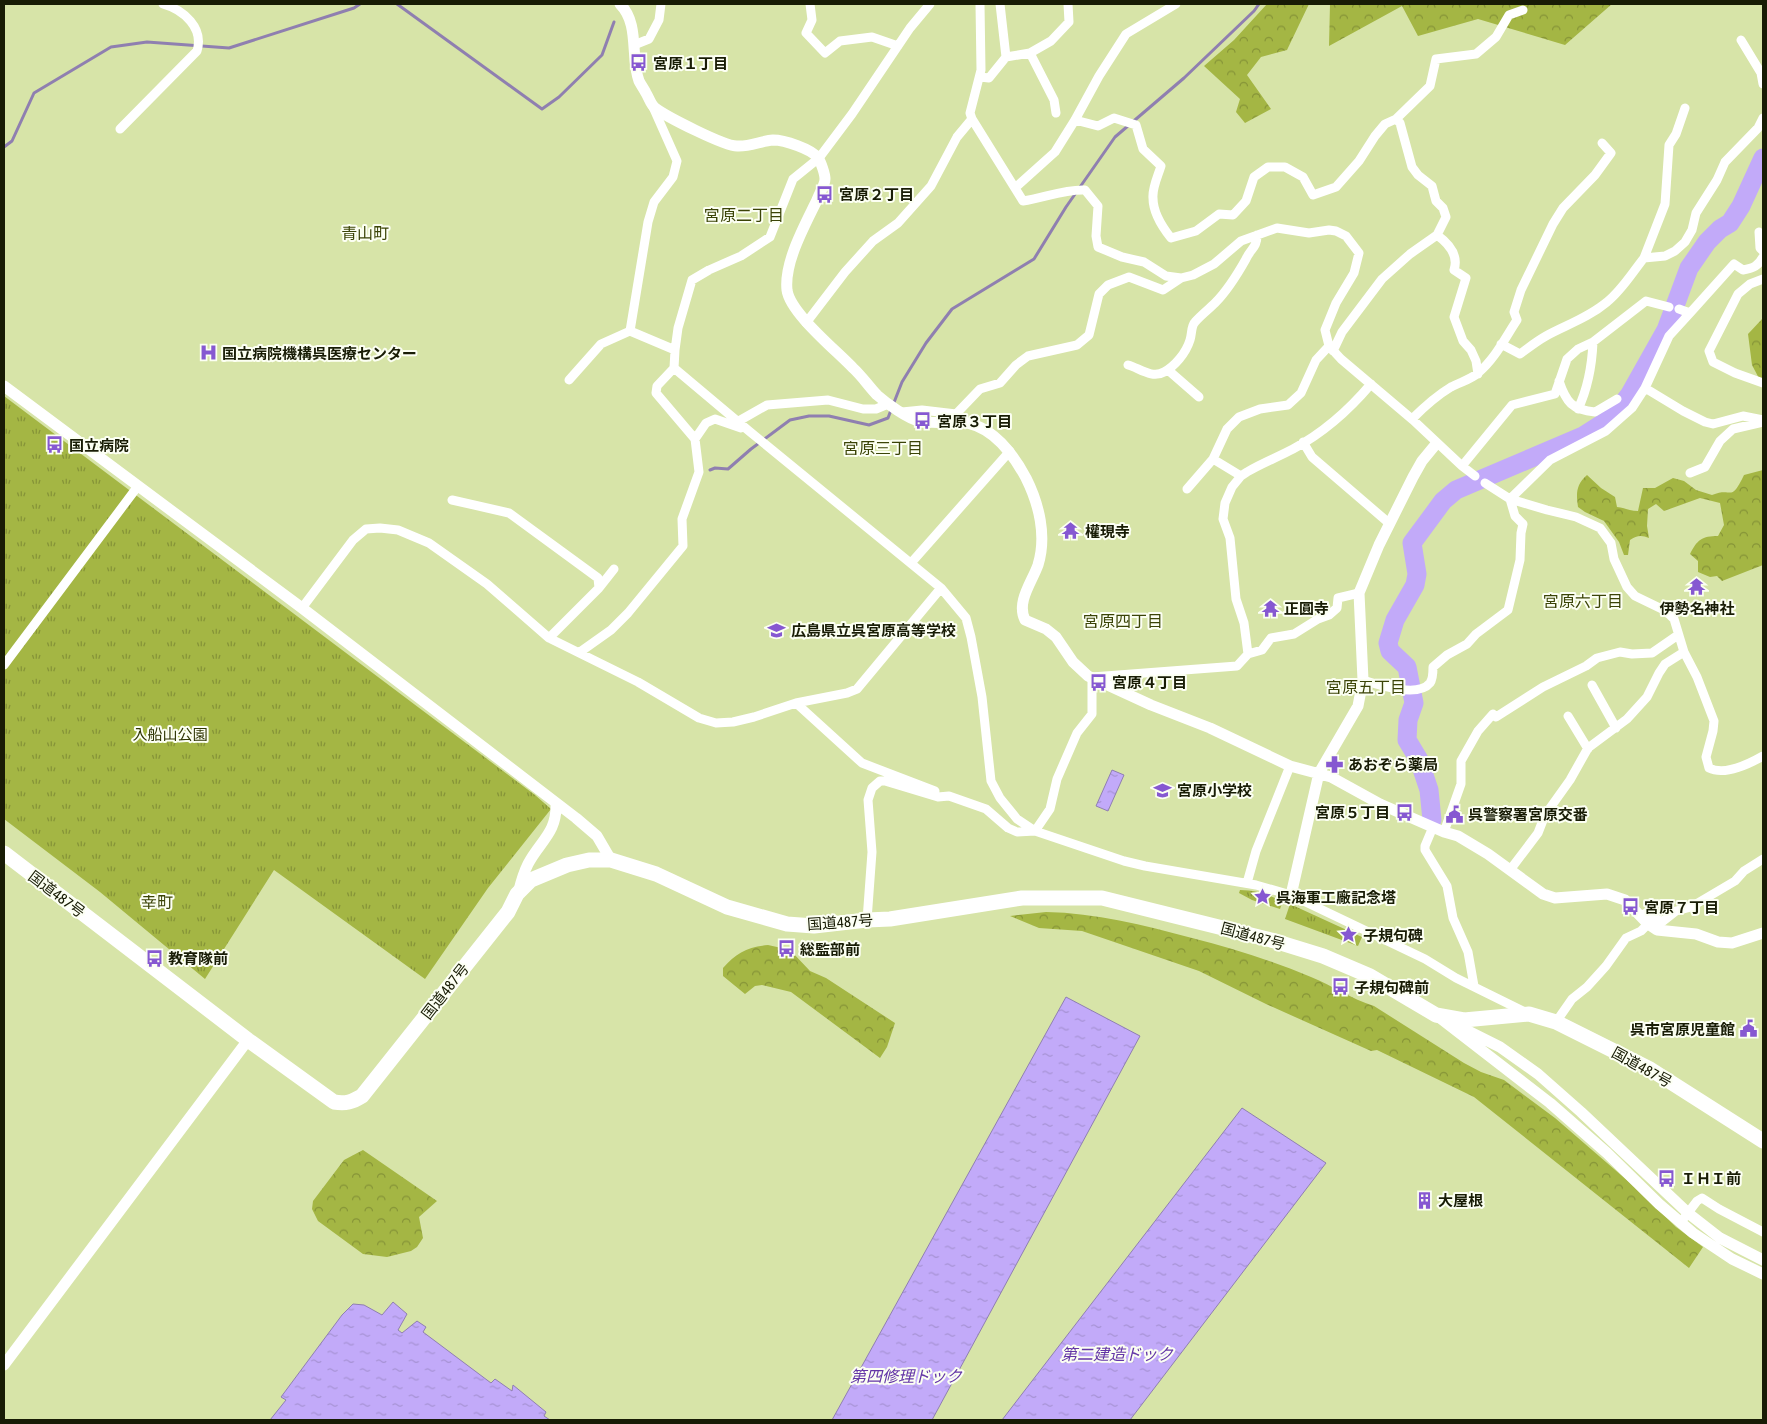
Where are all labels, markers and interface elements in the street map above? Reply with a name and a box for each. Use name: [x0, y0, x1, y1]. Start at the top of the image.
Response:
bus stop icon: 宮原１丁目: [629, 53, 649, 73]
place label: 宮原１丁目: [653, 55, 728, 72]
bus stop icon: 宮原２丁目: [815, 184, 835, 204]
place label: 宮原２丁目: [839, 186, 914, 203]
district label: 宮原二丁目: [704, 206, 784, 224]
district label: 青山町: [341, 224, 389, 242]
hospital icon: 国立病院機構呉医療センター: [198, 343, 218, 363]
place label: 国立病院機構呉医療センター: [222, 345, 417, 362]
bus stop icon: 宮原３丁目: [913, 411, 933, 431]
place label: 宮原３丁目: [937, 413, 1012, 430]
bus stop icon: 国立病院: [45, 435, 65, 455]
place label: 国立病院: [69, 437, 129, 454]
district label: 宮原三丁目: [843, 439, 923, 457]
temple icon: 權現寺: [1061, 521, 1081, 541]
place label: 權現寺: [1085, 523, 1130, 540]
temple icon: 伊勢名神社: [1687, 577, 1707, 597]
district label: 宮原六丁目: [1543, 592, 1623, 610]
temple icon: 正圓寺: [1260, 598, 1280, 618]
place label: 正圓寺: [1284, 600, 1329, 617]
place label: 伊勢名神社: [1659, 600, 1735, 617]
district label: 宮原四丁目: [1083, 612, 1163, 630]
school or university icon: 広島県立呉宮原高等学校: [767, 620, 787, 640]
place label: 広島県立呉宮原高等学校: [791, 622, 956, 639]
bus stop icon: 宮原４丁目: [1088, 672, 1108, 692]
place label: 宮原４丁目: [1112, 674, 1187, 691]
district label: 宮原五丁目: [1326, 678, 1406, 696]
park label: 入船山公園: [132, 726, 208, 743]
pharmacy icon: あおぞら薬局: [1324, 754, 1344, 774]
place label: あおぞら薬局: [1348, 756, 1438, 773]
school or university icon: 宮原小学校: [1153, 780, 1173, 800]
place label: 宮原小学校: [1177, 782, 1252, 799]
bus stop icon: 宮原５丁目: [1394, 802, 1414, 822]
place label: 宮原５丁目: [1315, 804, 1390, 821]
public building icon: 呉警察署宮原交番: [1444, 804, 1464, 824]
place label: 呉警察署宮原交番: [1468, 806, 1588, 823]
street label: 国道487号: [25, 867, 89, 921]
place icon: 呉海軍工廠記念塔: [1252, 887, 1272, 907]
place label: 呉海軍工廠記念塔: [1276, 889, 1396, 906]
district label: 幸町: [141, 893, 173, 911]
bus stop icon: 宮原７丁目: [1620, 897, 1640, 917]
place label: 宮原７丁目: [1644, 899, 1719, 916]
street label: 国道487号: [806, 911, 874, 933]
street label: 国道487号: [1219, 919, 1287, 953]
place icon: 子規句碑: [1339, 925, 1359, 945]
place label: 子規句碑: [1363, 927, 1423, 944]
bus stop icon: 総監部前: [776, 939, 796, 959]
place label: 総監部前: [800, 941, 860, 958]
bus stop icon: 教育隊前: [144, 948, 164, 968]
place label: 教育隊前: [168, 950, 228, 967]
street label: 国道487号: [418, 960, 472, 1022]
bus stop icon: 子規句碑前: [1330, 977, 1350, 997]
place label: 子規句碑前: [1354, 979, 1429, 996]
public building icon: 呉市宮原児童館: [1739, 1019, 1759, 1039]
place label: 呉市宮原児童館: [1630, 1021, 1735, 1038]
street label: 国道487号: [1609, 1044, 1675, 1090]
bus stop icon: ＩＨＩ前: [1657, 1168, 1677, 1188]
place label: ＩＨＩ前: [1681, 1170, 1741, 1187]
building icon: 大屋根: [1414, 1190, 1434, 1210]
place label: 大屋根: [1438, 1192, 1483, 1209]
water label: 第二建造ドック: [1061, 1345, 1174, 1363]
water label: 第四修理ドック: [850, 1367, 963, 1385]

